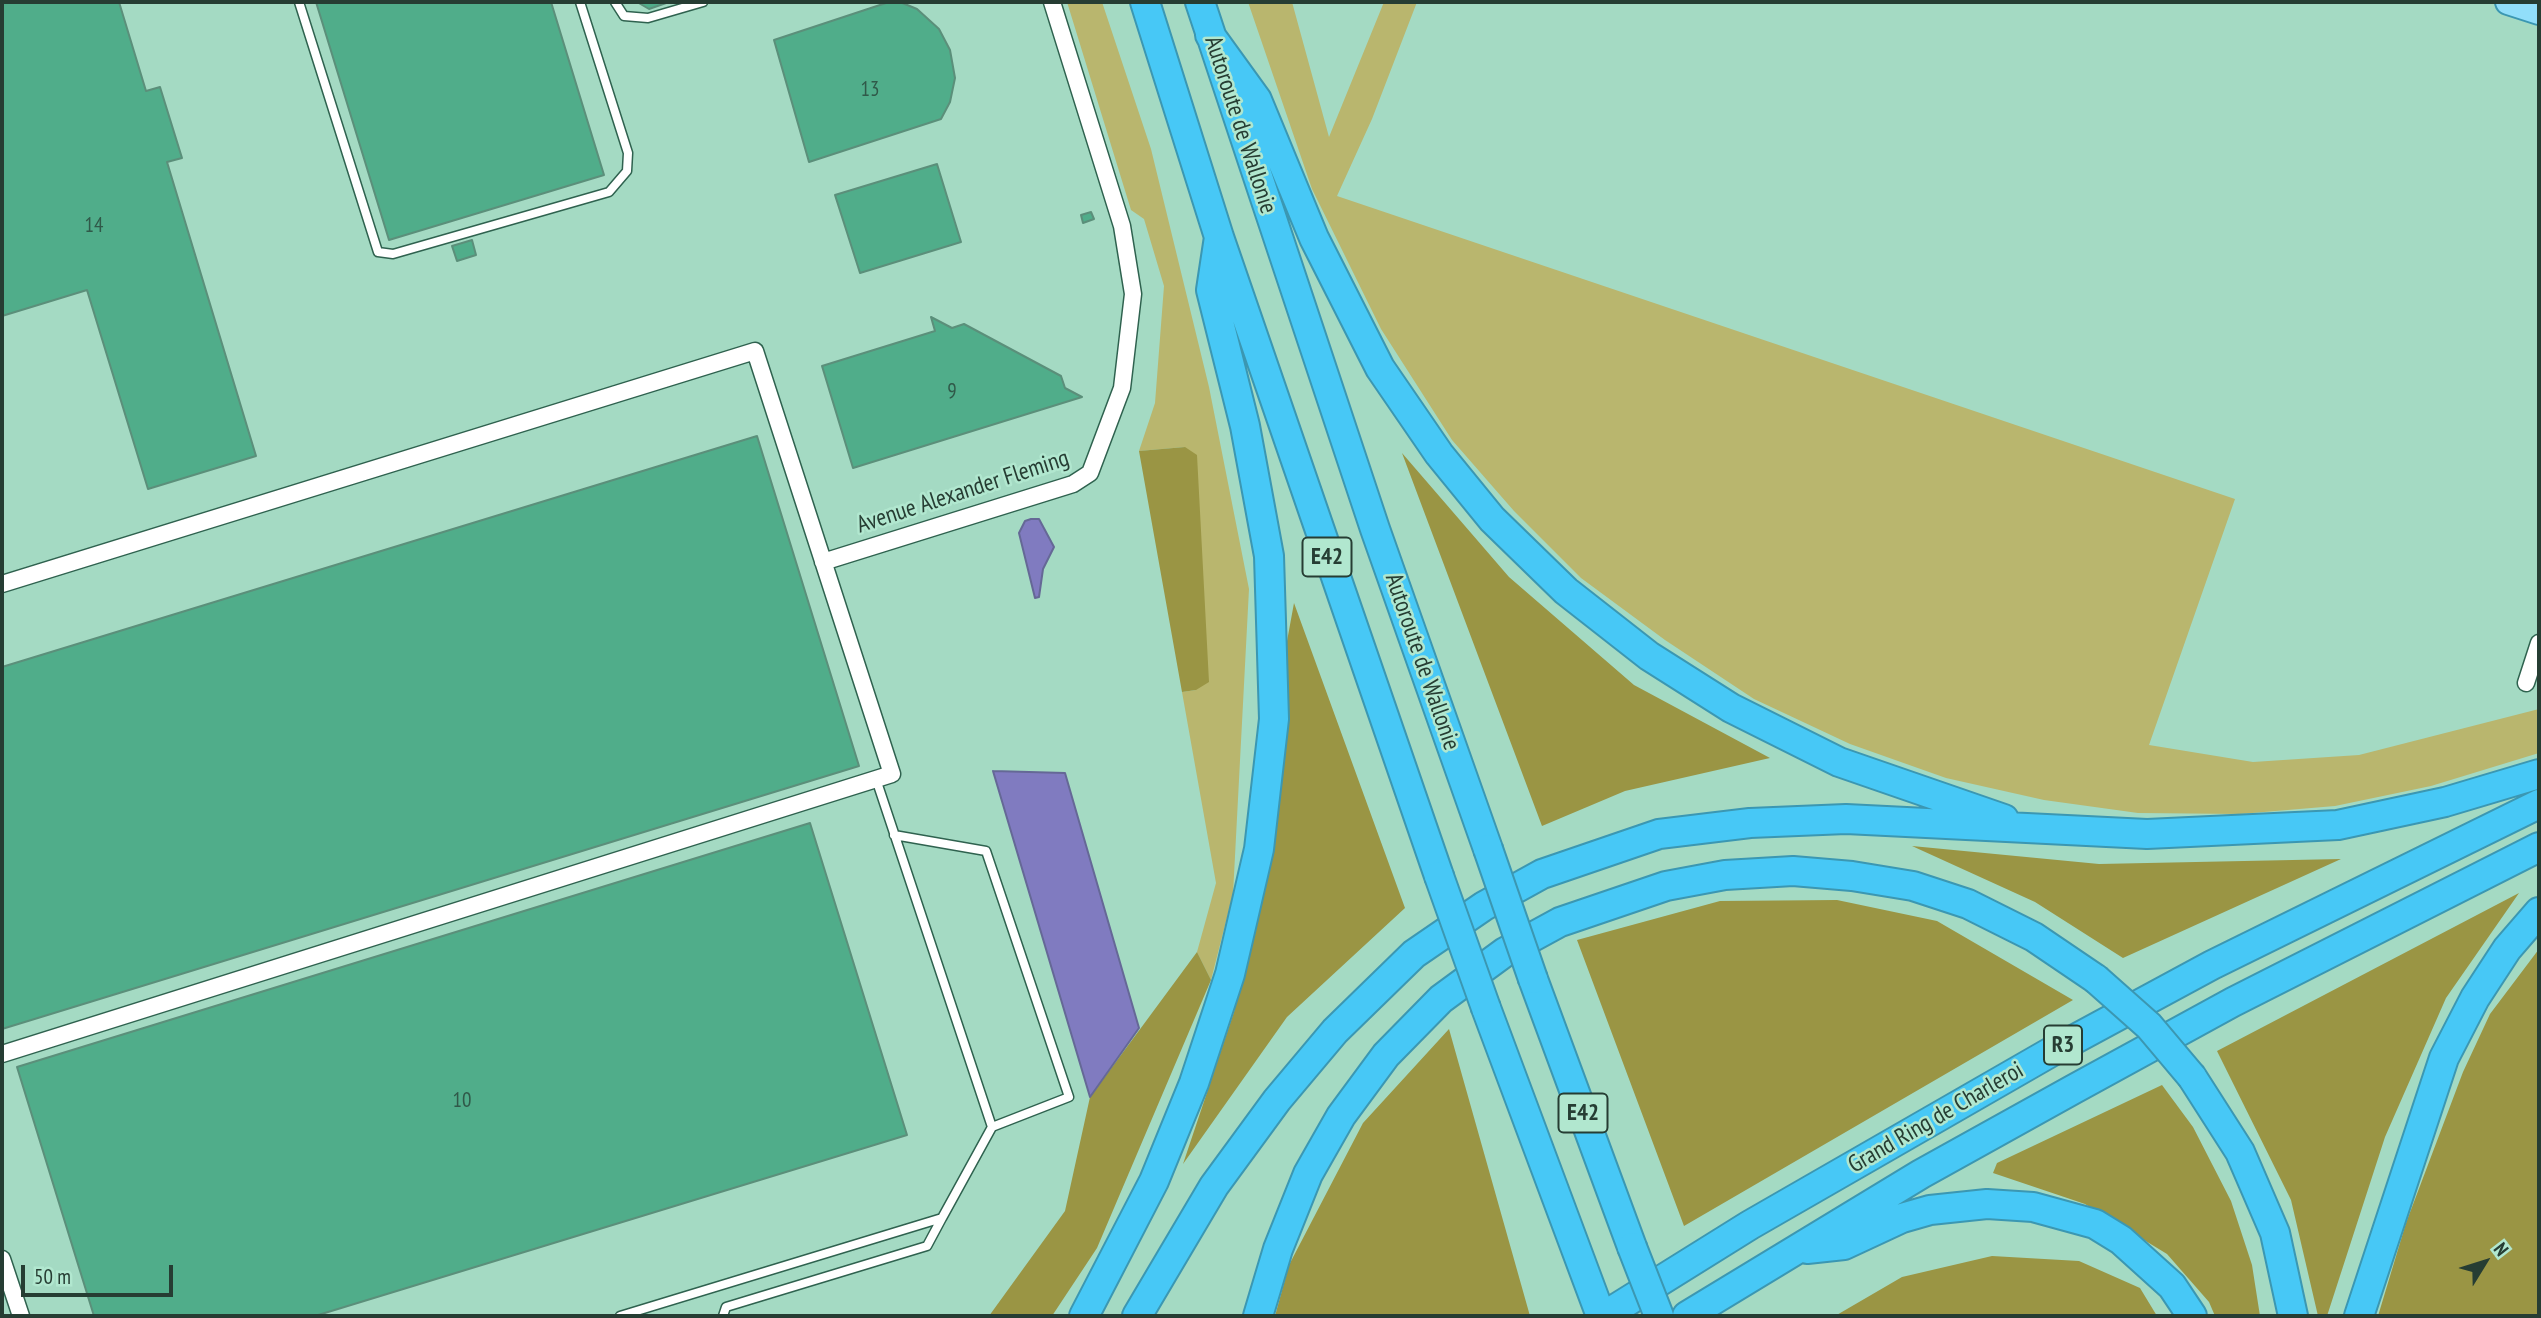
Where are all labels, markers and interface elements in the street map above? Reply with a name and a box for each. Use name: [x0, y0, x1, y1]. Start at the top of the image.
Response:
street label: Autoroute de Wallonie: [1198, 33, 1282, 217]
house number: 13: [861, 77, 879, 103]
house number: 14: [85, 213, 103, 239]
house number: 9: [947, 379, 957, 405]
street label: Avenue Alexander Fleming: [853, 444, 1073, 540]
road number: E42: [1302, 538, 1352, 576]
street label: Autoroute de Wallonie: [1378, 570, 1466, 754]
road number: R3: [2044, 1026, 2082, 1064]
street label: Grand Ring de Charleroi: [1843, 1056, 2029, 1180]
house number: 10: [453, 1088, 471, 1114]
road number: E42: [1558, 1094, 1608, 1132]
north arrow: [2450, 1227, 2520, 1297]
text: N: [2489, 1238, 2514, 1260]
scale bar: [24, 1252, 177, 1296]
text: 50 m: [34, 1263, 71, 1290]

